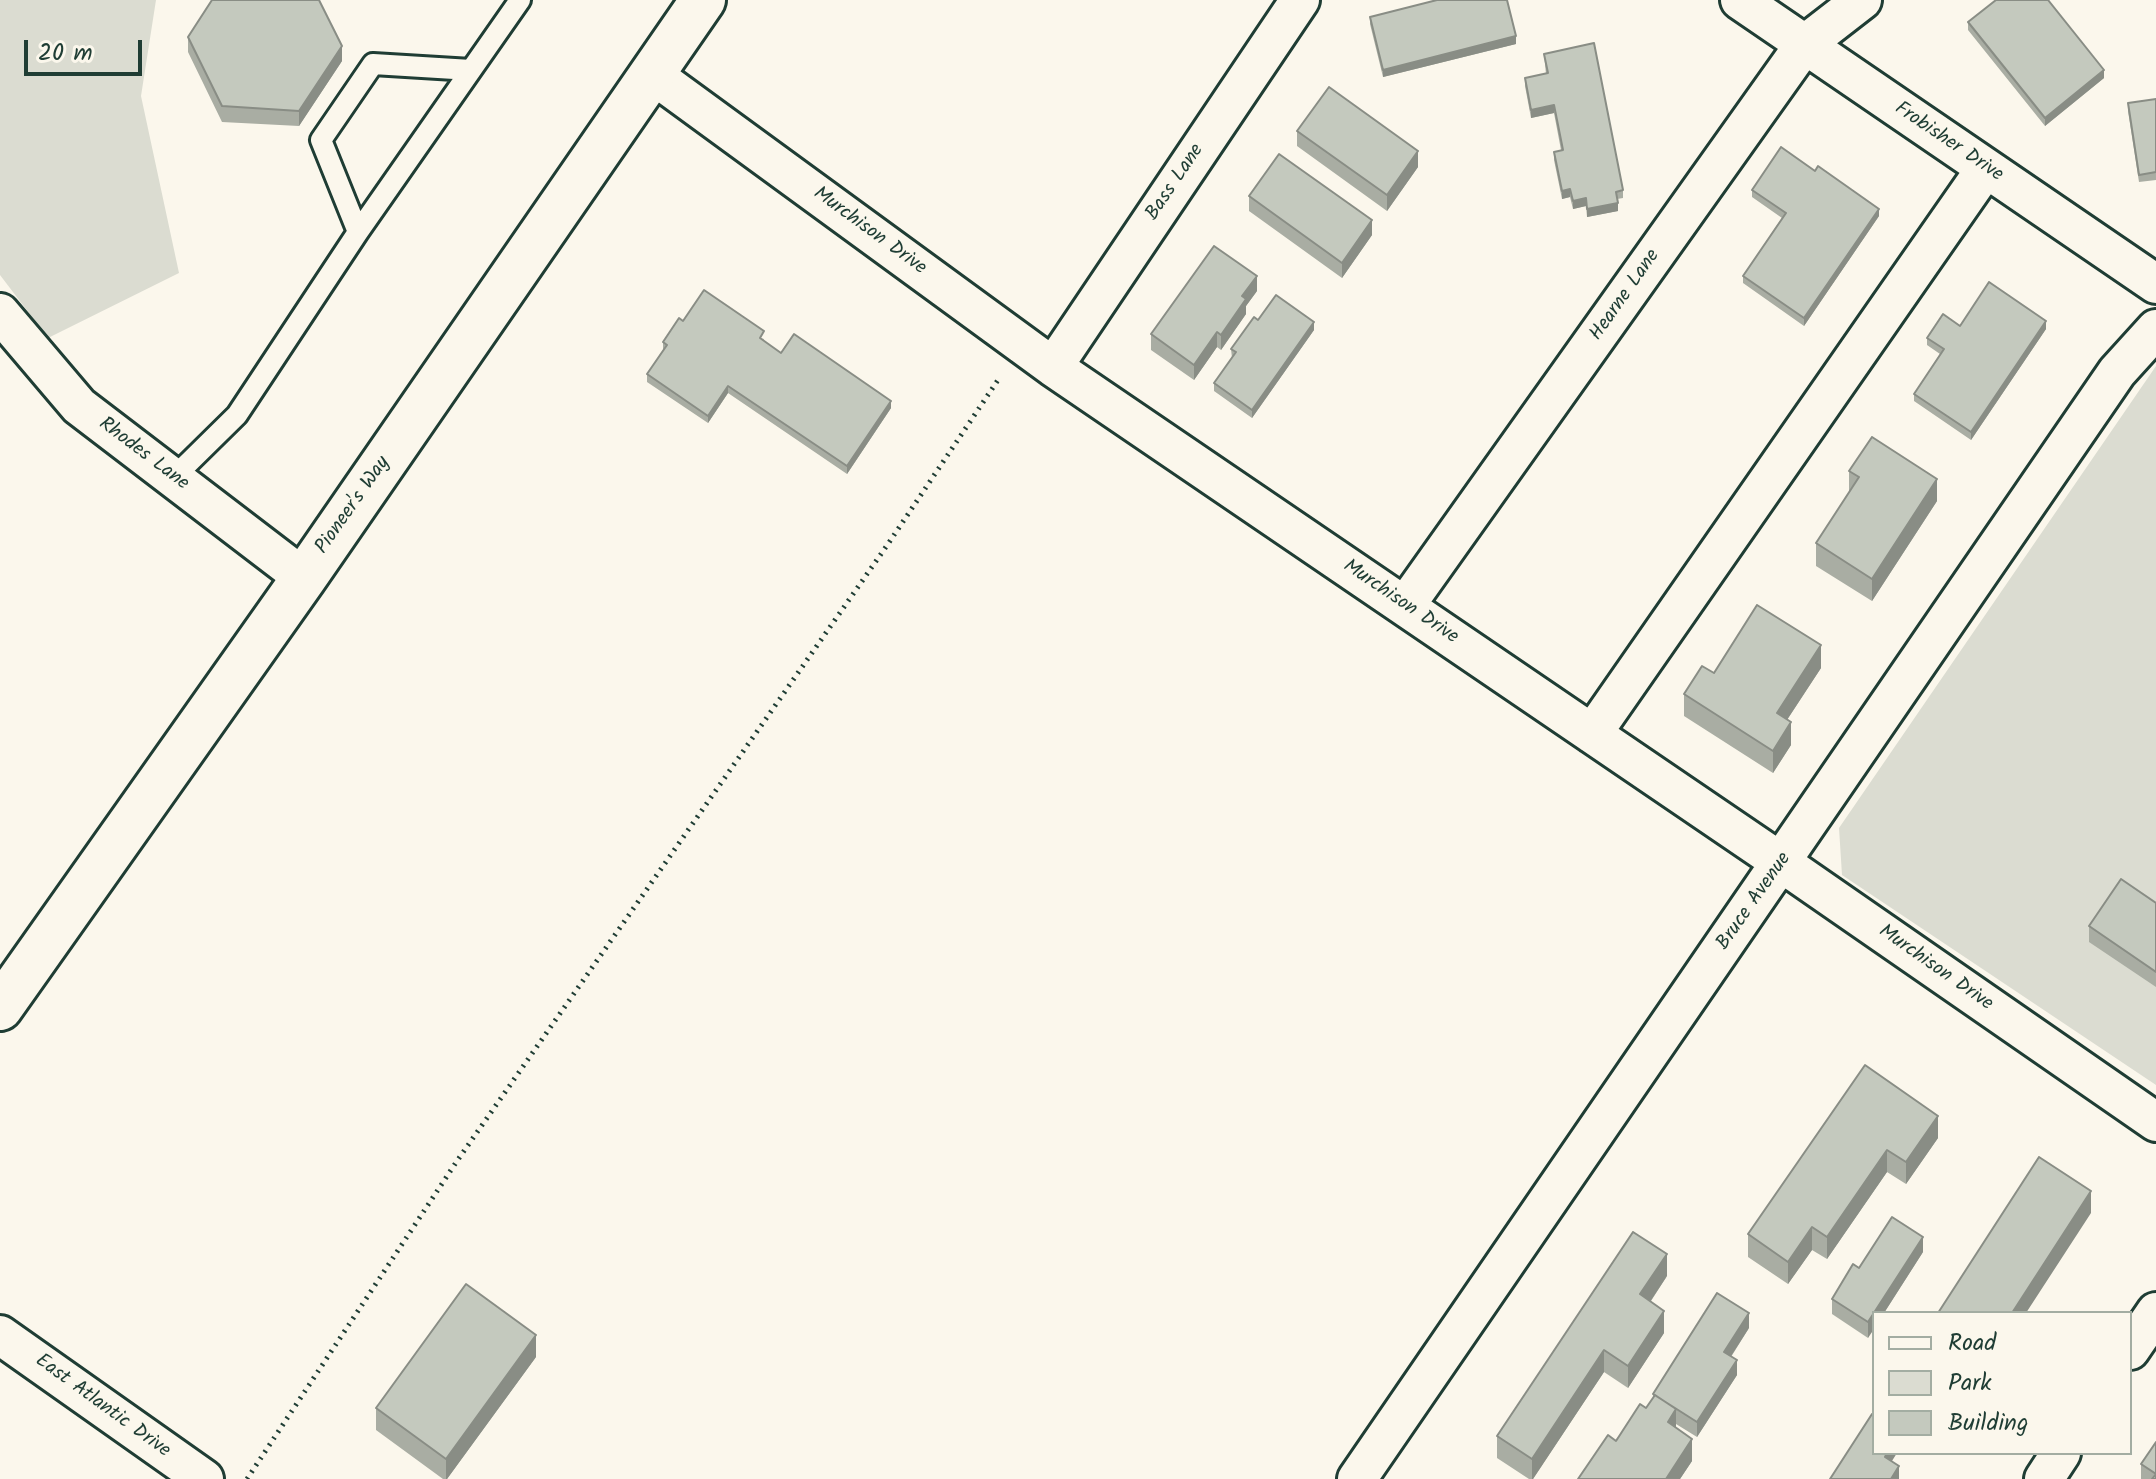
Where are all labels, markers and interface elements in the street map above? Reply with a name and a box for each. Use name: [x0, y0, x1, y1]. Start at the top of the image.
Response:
scale bar: [28, 24, 146, 74]
text: 20 m: [38, 34, 93, 73]
street label: Frobisher Drive: [1889, 98, 2007, 188]
street label: Bass Lane: [1142, 140, 1210, 226]
street label: Murchison Drive: [808, 183, 930, 281]
street label: Hearne Lane: [1586, 246, 1666, 346]
street label: Rhodes Lane: [93, 413, 193, 497]
street label: Pioneer's Way: [312, 453, 396, 559]
street label: Murchison Drive: [1338, 555, 1462, 651]
street label: Bruce Avenue: [1713, 849, 1797, 955]
street label: Murchison Drive: [1873, 921, 1997, 1017]
legend: [1872, 1311, 2132, 1455]
text: Road: [1948, 1324, 1996, 1363]
street label: East Atlantic Drive: [30, 1350, 174, 1464]
text: Park: [1948, 1364, 1992, 1403]
text: Building: [1948, 1404, 2028, 1443]

